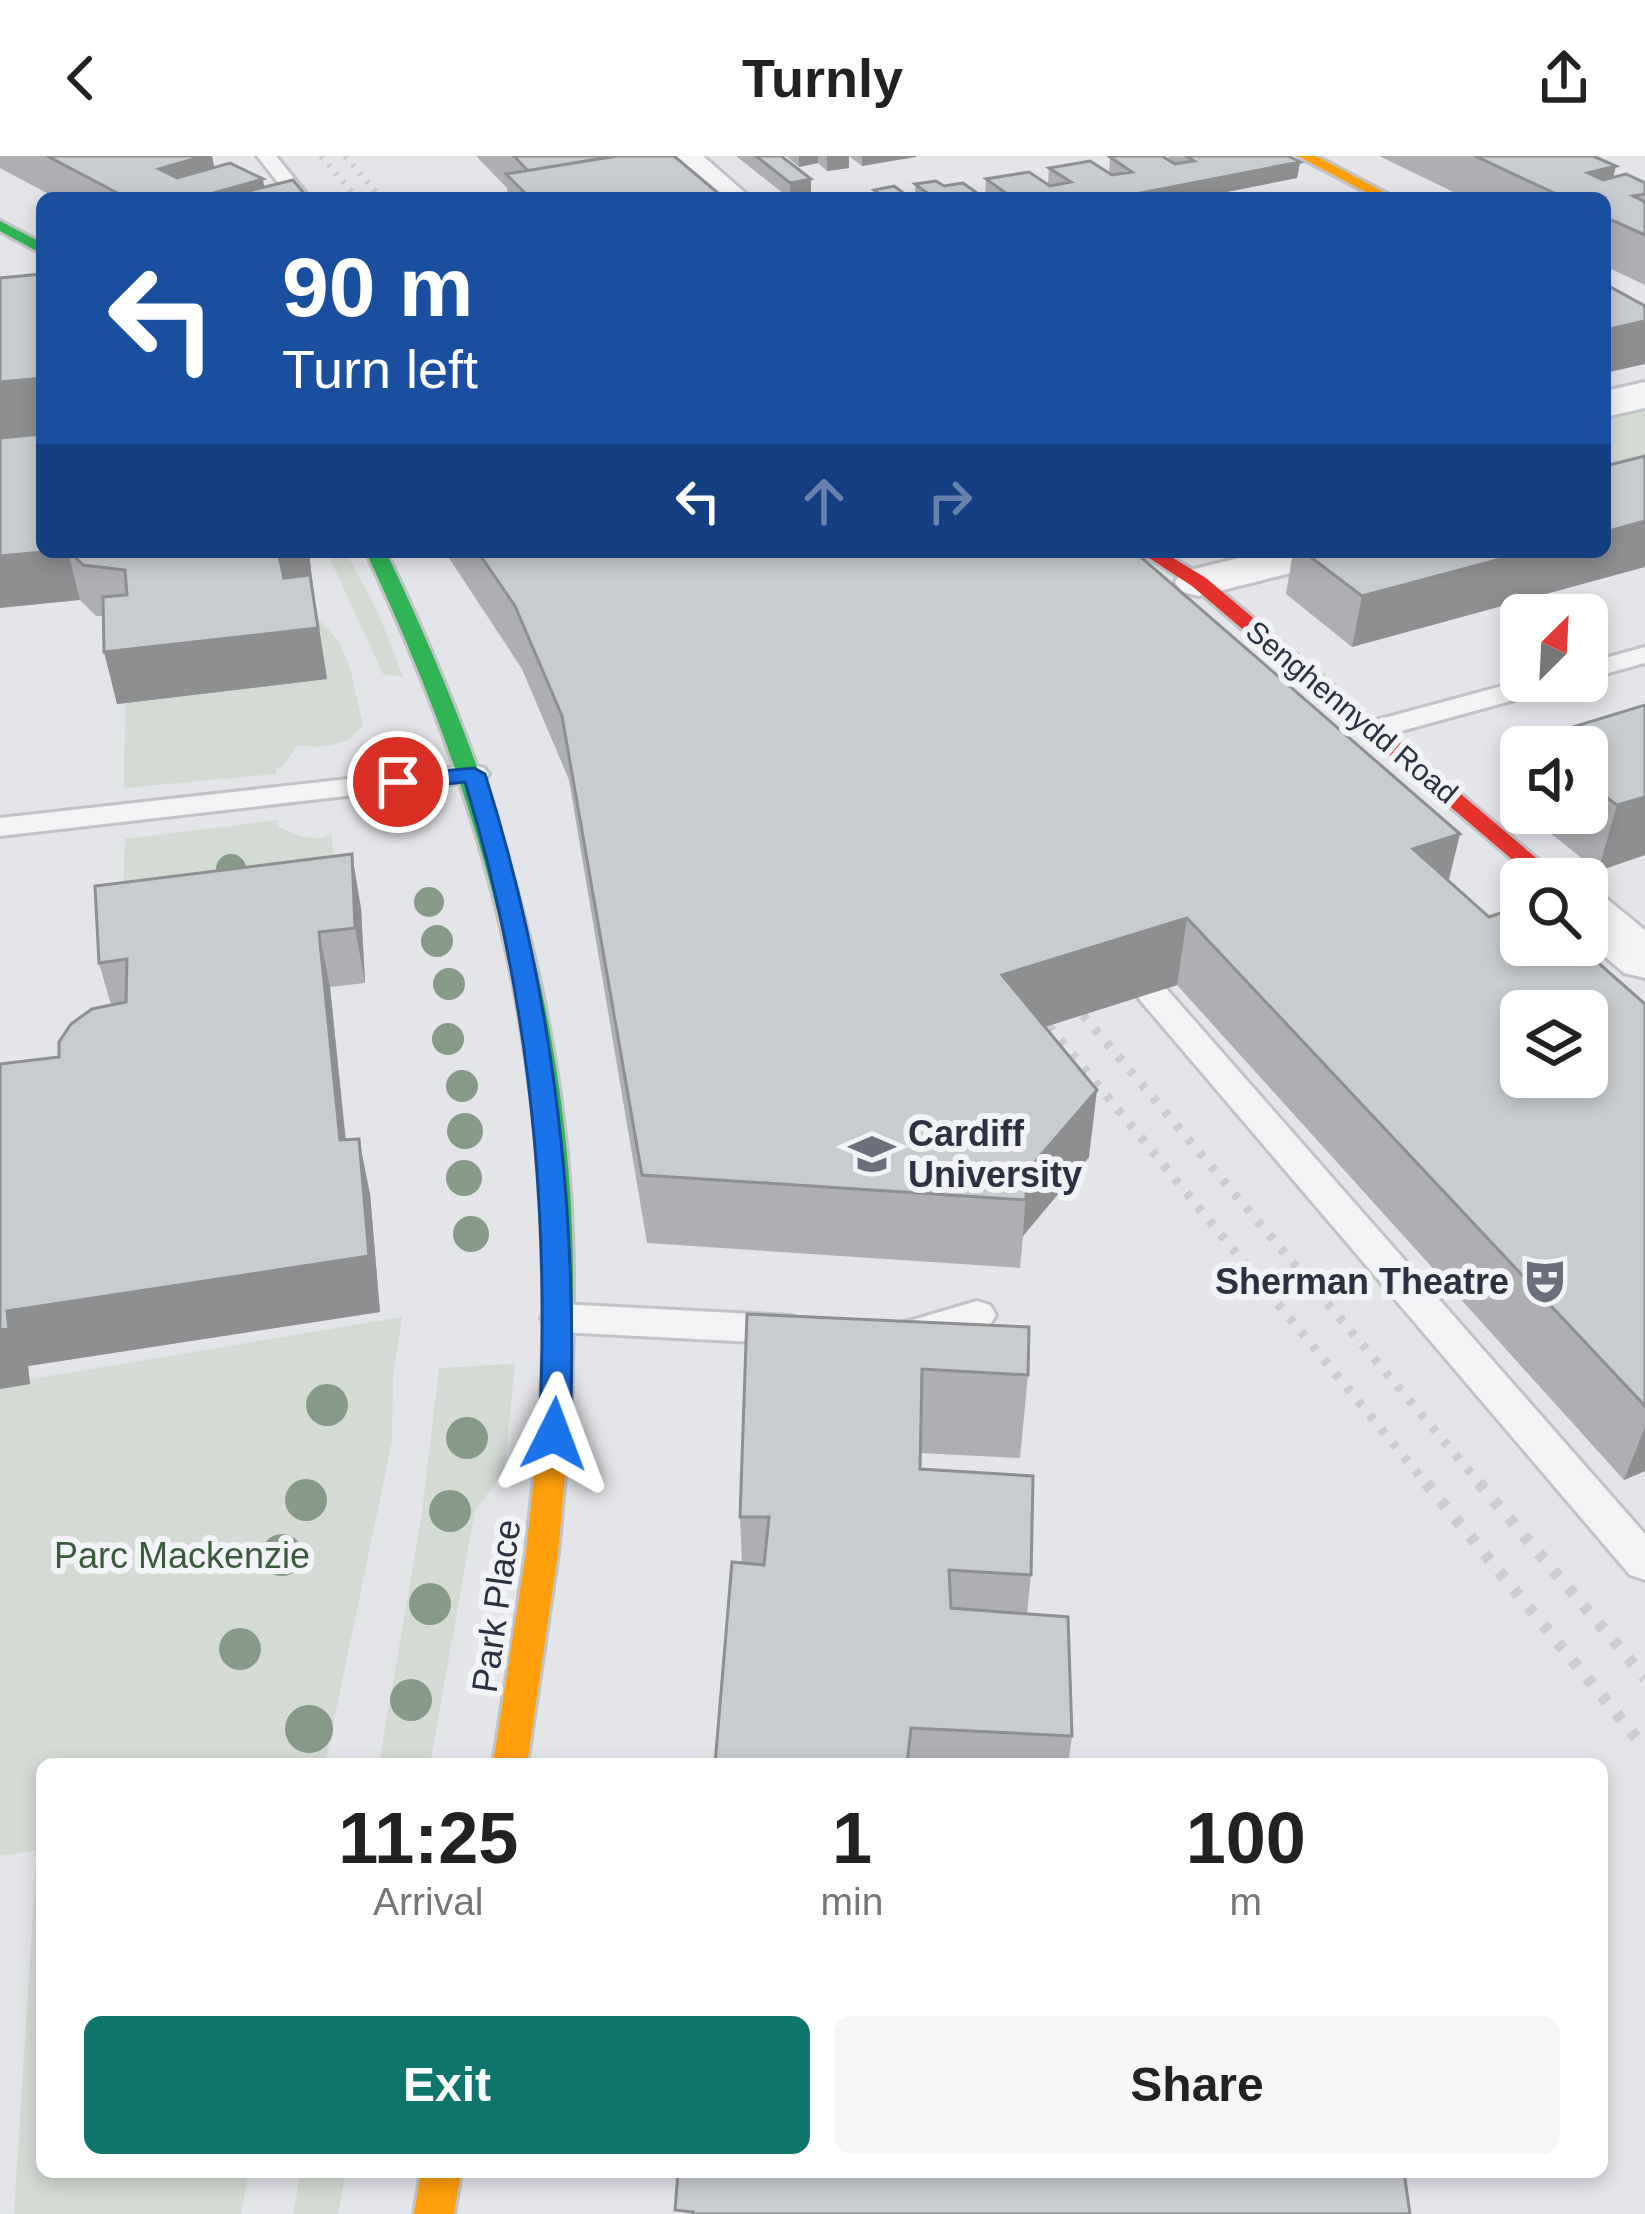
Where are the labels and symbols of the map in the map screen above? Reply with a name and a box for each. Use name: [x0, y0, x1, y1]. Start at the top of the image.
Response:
north arrow: [1500, 594, 1608, 702]
street label: Senghennydd Road: [1240, 614, 1464, 810]
pin: [347, 731, 449, 833]
place label: Cardiff University: [908, 1113, 1082, 1195]
school or university icon: Cardiff University: [847, 1129, 897, 1179]
theatre icon: Sherman Theatre: [1520, 1256, 1570, 1306]
place label: Sherman Theatre: [1215, 1261, 1509, 1302]
position arrow: [491, 1371, 617, 1497]
street label: Park Place: [464, 1517, 528, 1695]
park label: Parc Mackenzie: [54, 1535, 310, 1576]

